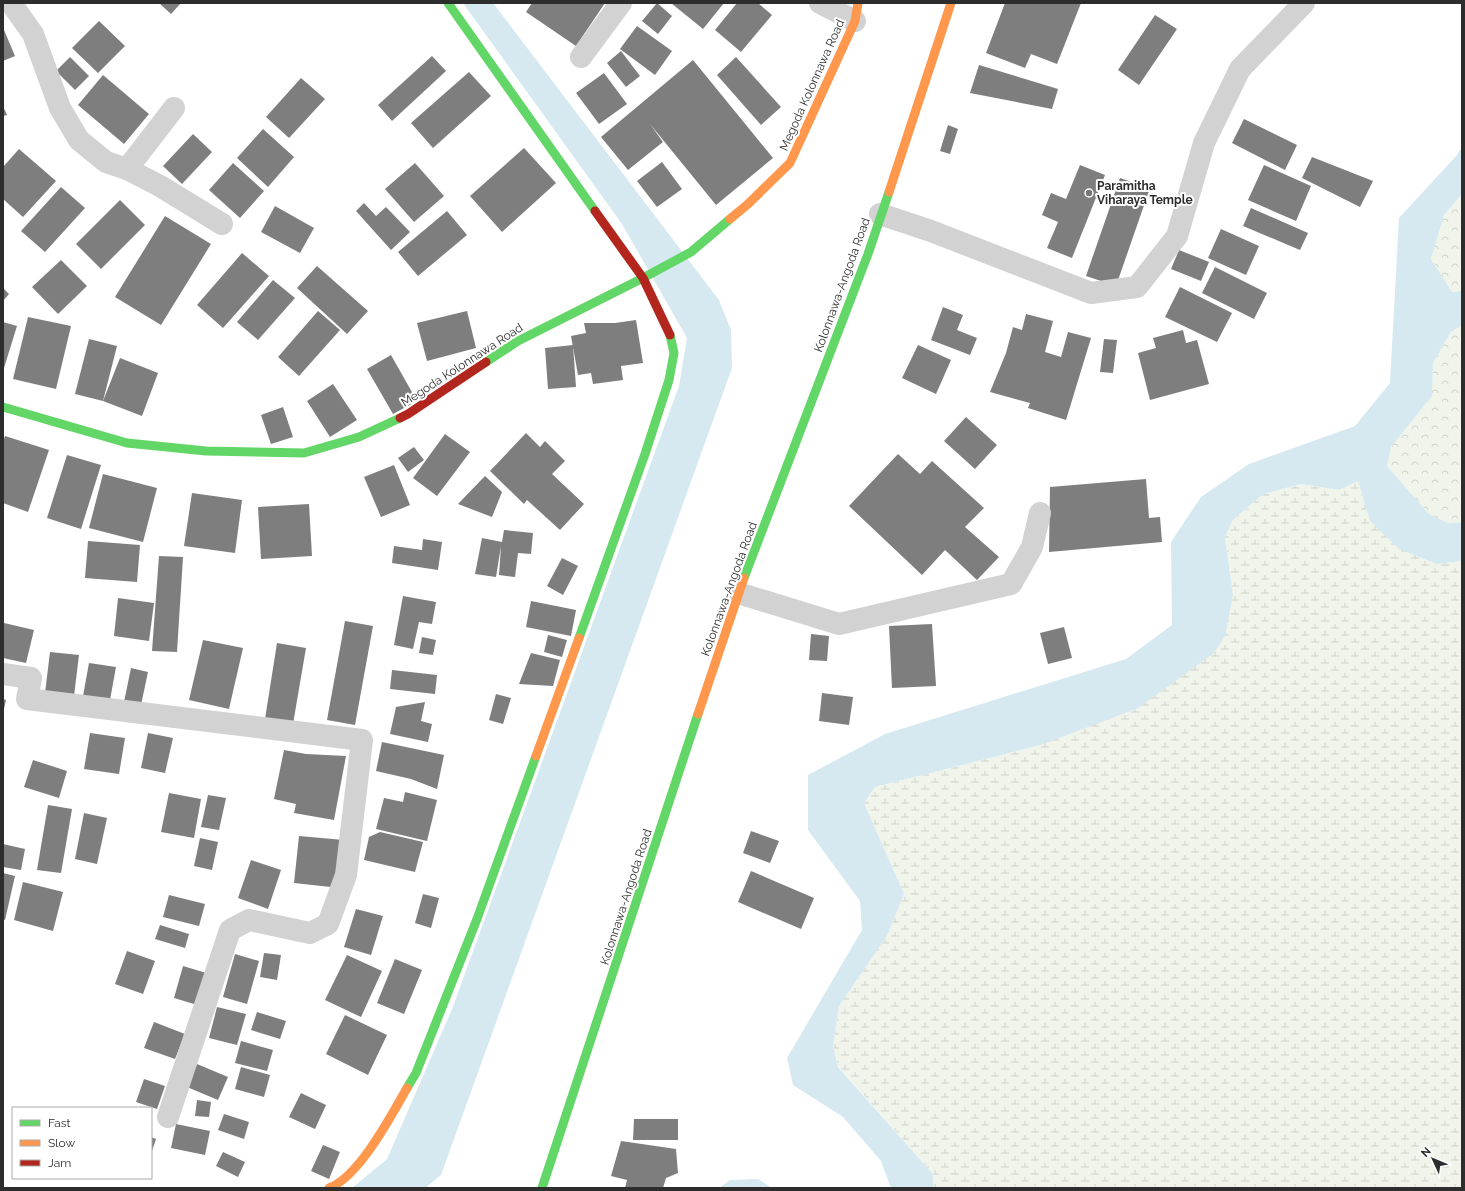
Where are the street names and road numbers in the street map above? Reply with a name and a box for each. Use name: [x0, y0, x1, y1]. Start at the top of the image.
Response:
street label: Megoda Kolonnawa Road: [777, 17, 847, 153]
street label: Kolonnawa-Angoda Road: [811, 216, 873, 354]
street label: Megoda Kolonnawa Road: [399, 320, 525, 410]
street label: Kolonnawa-Angoda Road: [698, 520, 760, 658]
street label: Kolonnawa-Angoda Road: [597, 827, 655, 967]

